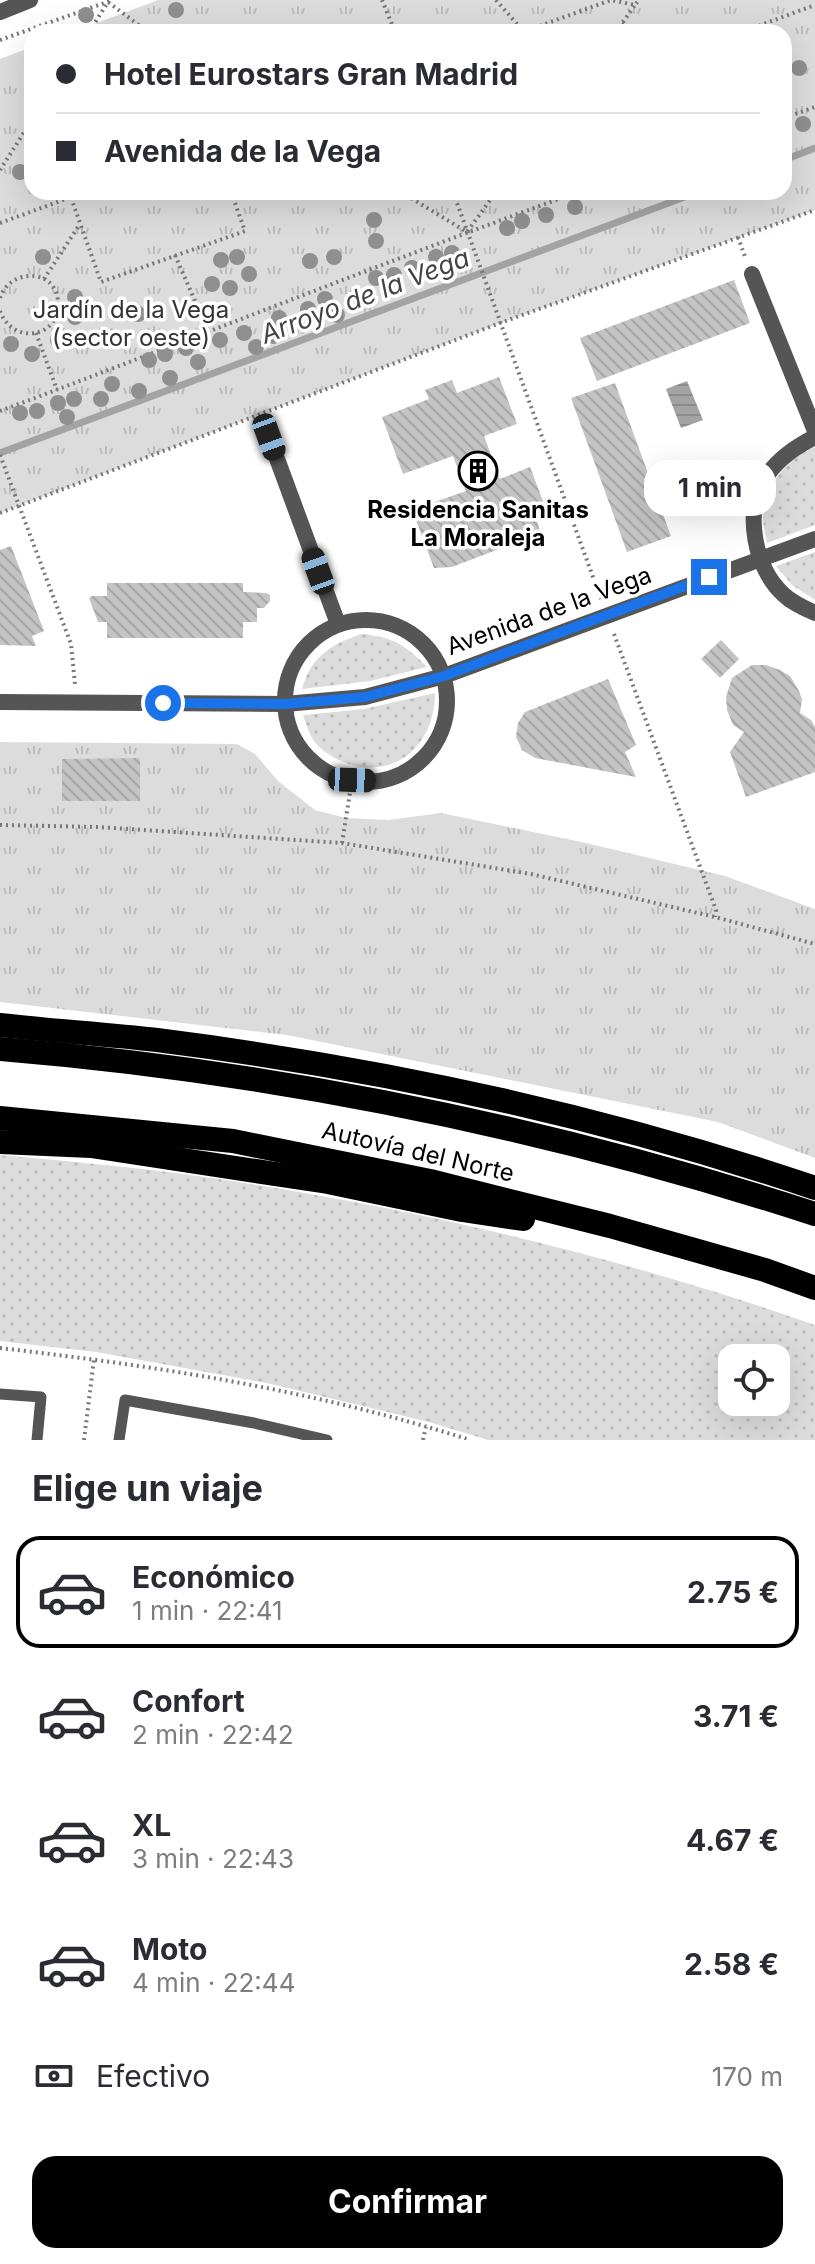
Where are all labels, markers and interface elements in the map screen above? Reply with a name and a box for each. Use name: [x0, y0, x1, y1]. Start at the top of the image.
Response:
text: Hotel Eurostars Gran Madrid: [104, 56, 518, 92]
text: Avenida de la Vega: [104, 133, 381, 169]
water label: Arroyo de la Vega: [255, 241, 474, 350]
park label: Jardín de la Vega (sector oeste): [33, 295, 229, 352]
car: [250, 410, 288, 464]
building icon: Residencia Sanitas La Moraleja: [457, 450, 499, 492]
callout: 1 min: [643, 461, 775, 517]
text: 1 min: [678, 472, 742, 503]
place label: Residencia Sanitas La Moraleja: [367, 495, 589, 552]
car: [299, 544, 337, 598]
route end: [691, 559, 727, 595]
street label: Avenida de la Vega: [442, 560, 655, 661]
route start: [145, 685, 181, 721]
car: [328, 767, 376, 793]
street label: Autovía del Norte: [319, 1115, 517, 1188]
map controls: [718, 1344, 790, 1416]
button: locate: [718, 1344, 790, 1416]
text: Elige un viaje: [32, 1466, 263, 1510]
icon: car: [36, 1556, 108, 1628]
text: Económico: [132, 1559, 295, 1595]
text: 2.75 €: [687, 1574, 779, 1610]
text: 1 min · 22:41: [132, 1595, 283, 1626]
icon: car: [36, 1680, 108, 1752]
text: Confort: [132, 1683, 245, 1719]
text: 3.71 €: [693, 1698, 779, 1734]
text: 2 min · 22:42: [132, 1719, 294, 1750]
icon: car: [36, 1804, 108, 1876]
text: XL: [132, 1807, 171, 1843]
text: 4.67 €: [686, 1822, 779, 1858]
text: 3 min · 22:43: [132, 1843, 294, 1874]
icon: car: [36, 1928, 108, 2000]
text: Moto: [132, 1931, 207, 1967]
text: 2.58 €: [684, 1946, 779, 1982]
text: 4 min · 22:44: [132, 1967, 295, 1998]
icon: cash: [32, 2054, 76, 2098]
text: Efectivo: [96, 2058, 210, 2094]
text: 170 m: [712, 2061, 783, 2092]
button: Confirmar: [32, 2156, 783, 2248]

